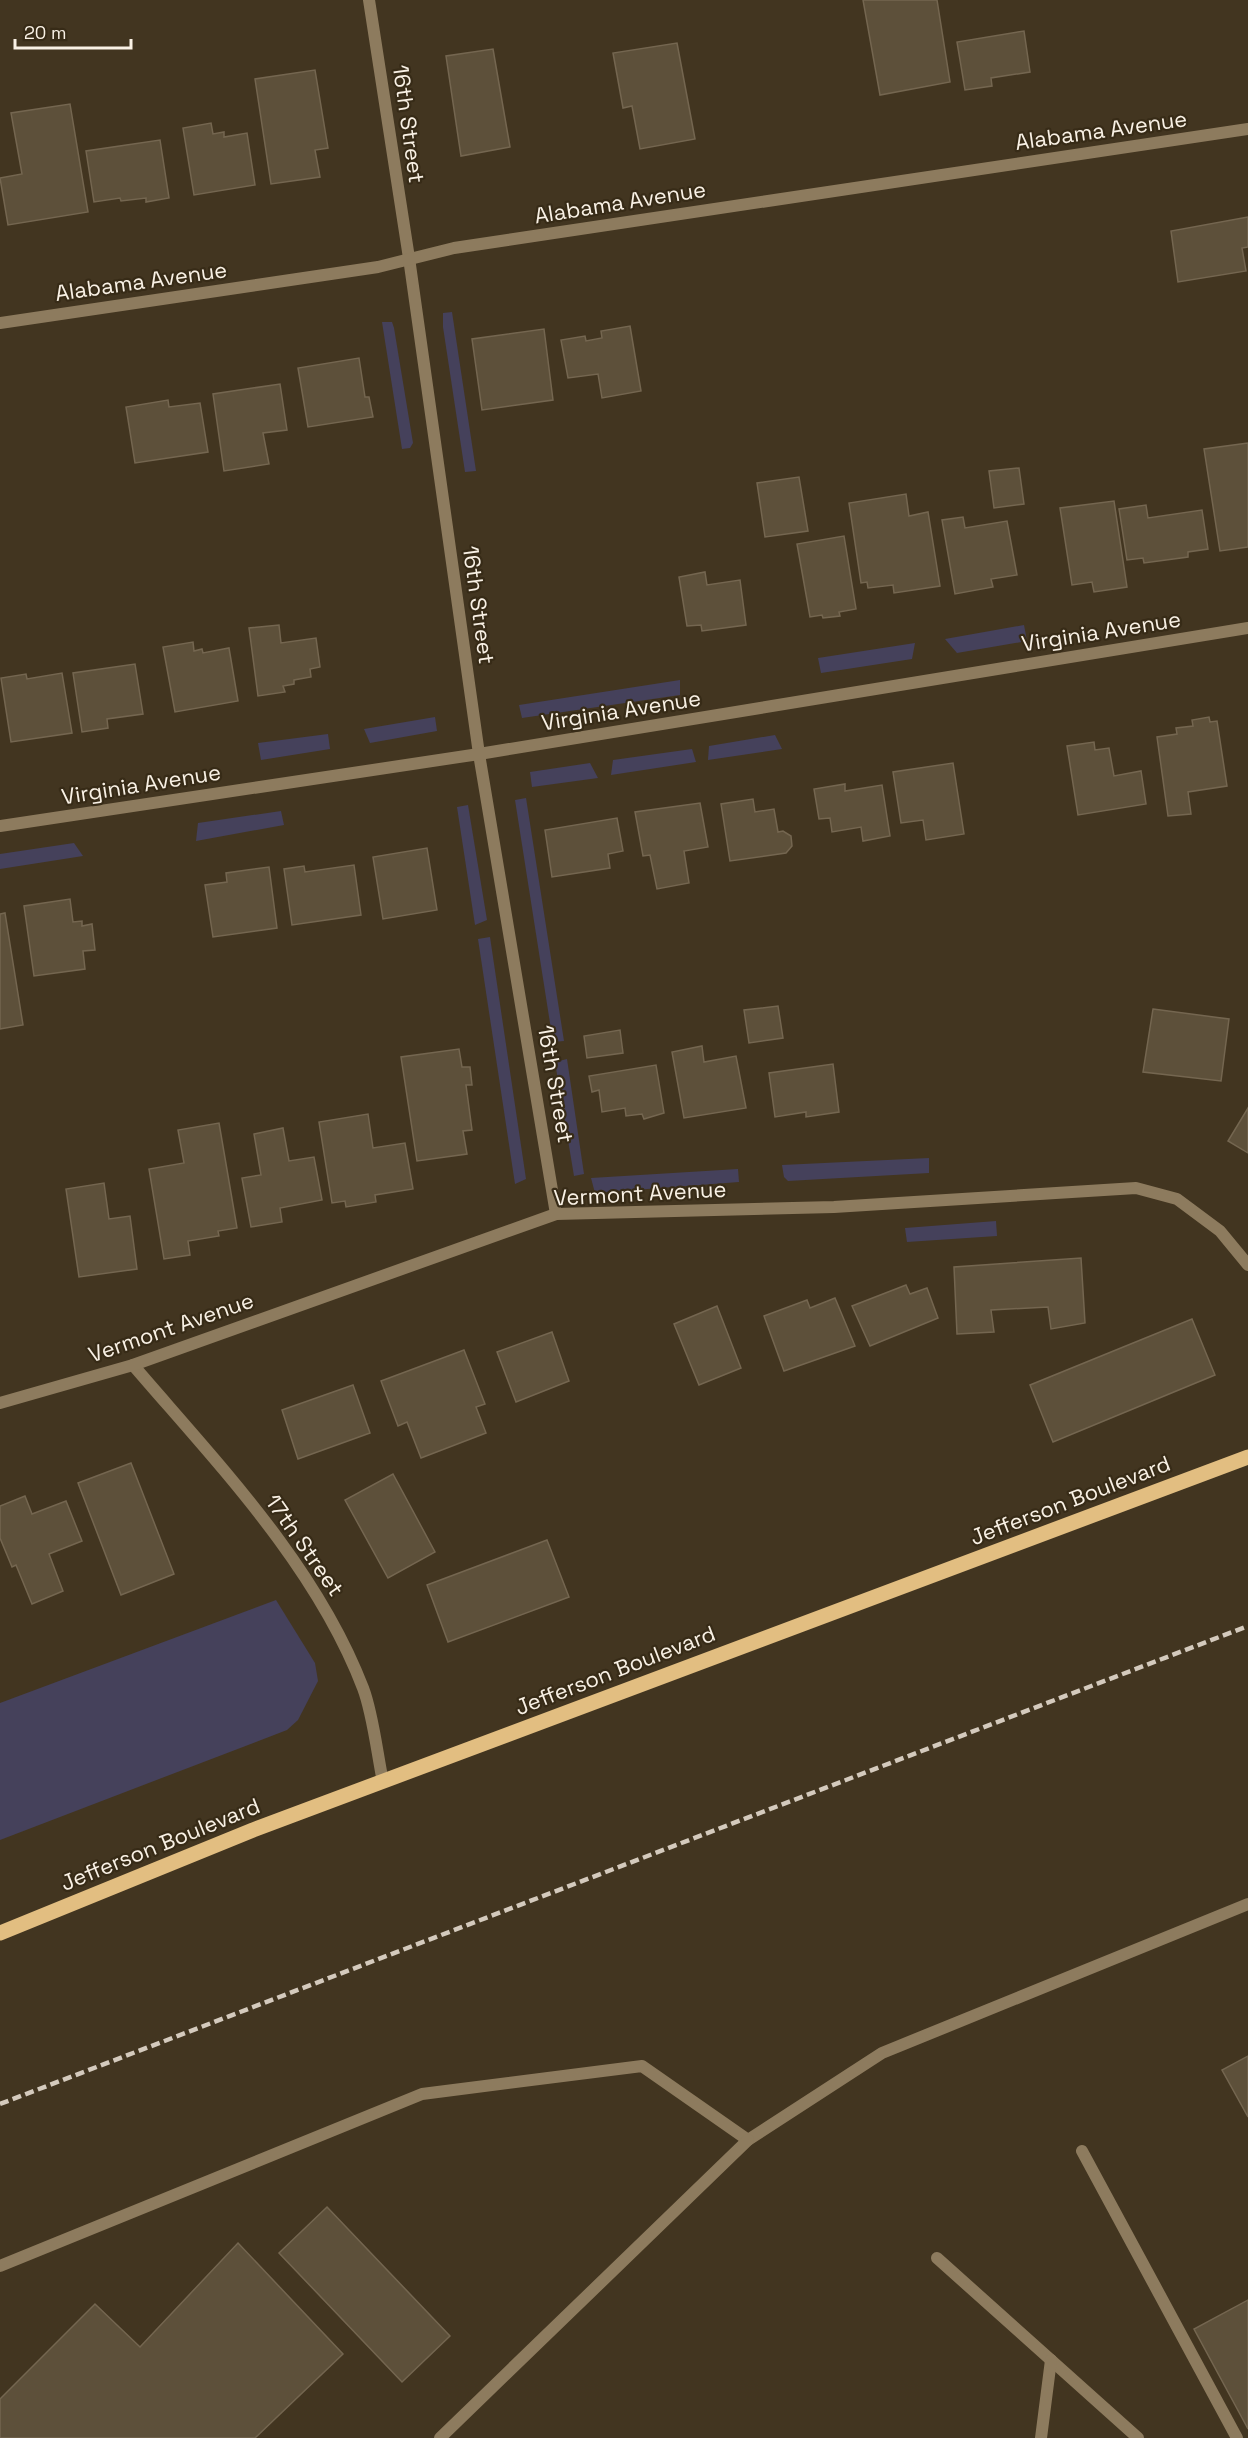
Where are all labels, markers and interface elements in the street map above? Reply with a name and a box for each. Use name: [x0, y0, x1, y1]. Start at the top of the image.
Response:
scale bar: [15, 12, 130, 50]
text: 20 m: [24, 21, 67, 44]
street label: 16th Street: [387, 63, 431, 185]
street label: Alabama Avenue: [1013, 104, 1189, 156]
street label: Alabama Avenue: [532, 175, 708, 229]
street label: Alabama Avenue: [53, 255, 229, 307]
street label: 16th Street: [457, 544, 501, 666]
street label: Virginia Avenue: [1019, 605, 1183, 657]
street label: Virginia Avenue: [539, 684, 703, 736]
street label: Virginia Avenue: [59, 758, 223, 810]
street label: 16th Street: [532, 1023, 580, 1145]
street label: Vermont Avenue: [553, 1174, 727, 1212]
street label: Vermont Avenue: [85, 1286, 257, 1368]
street label: Jefferson Boulevard: [966, 1449, 1174, 1551]
street label: 17th Street: [260, 1489, 350, 1601]
street label: Jefferson Boulevard: [511, 1619, 719, 1721]
street label: Jefferson Boulevard: [56, 1791, 264, 1897]

